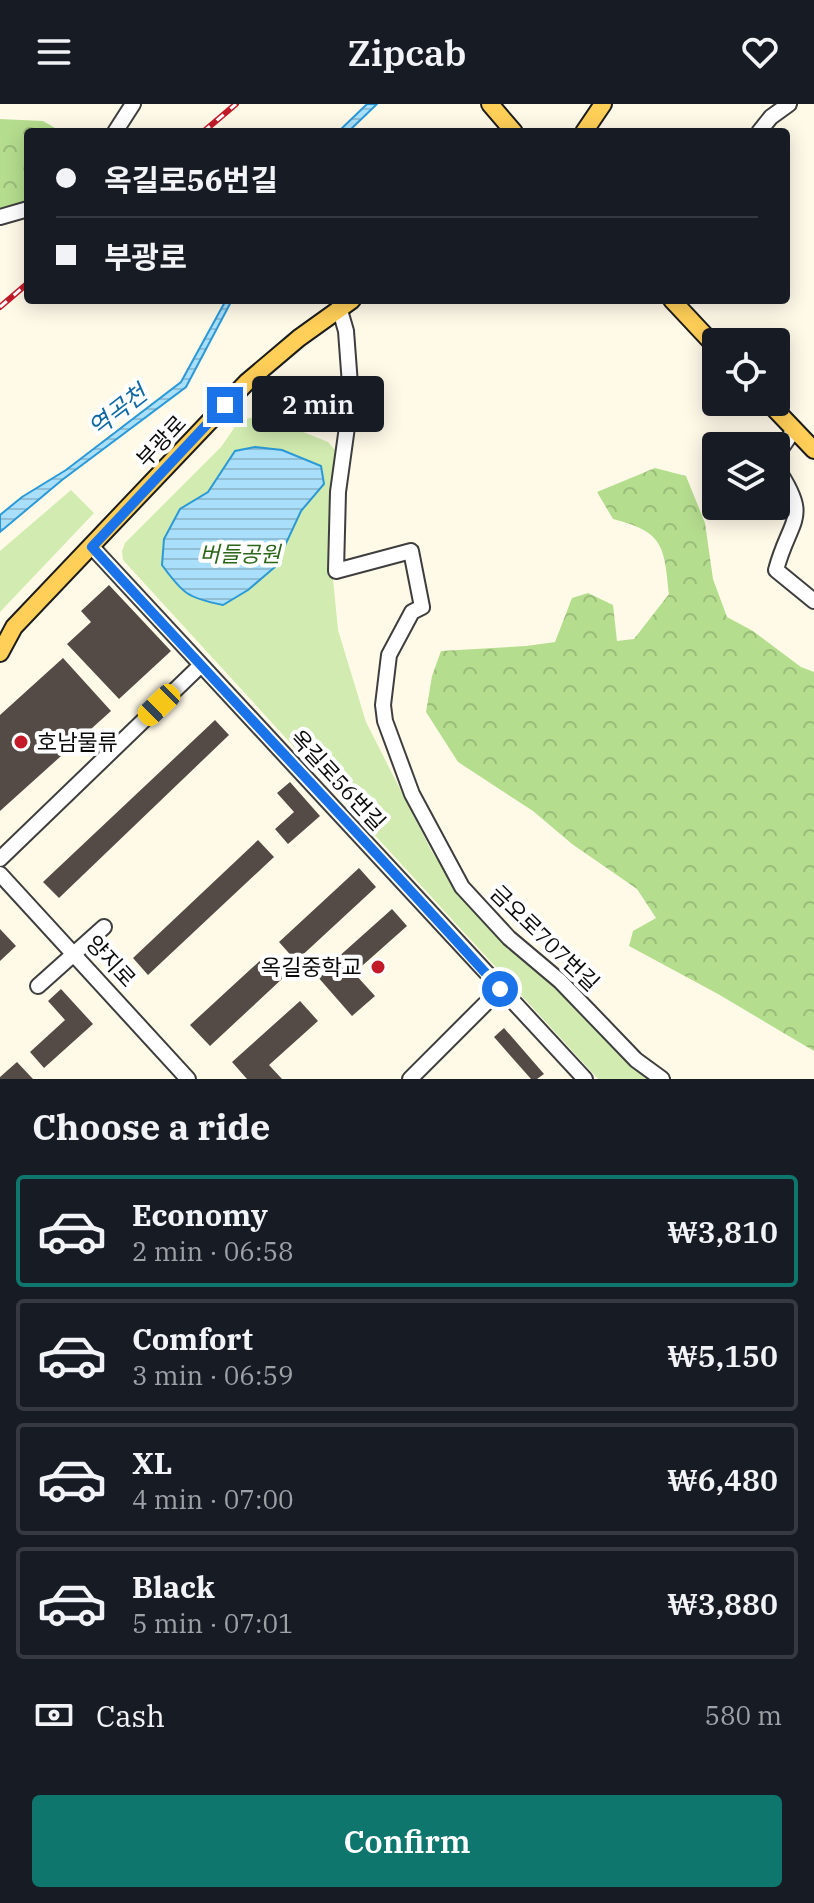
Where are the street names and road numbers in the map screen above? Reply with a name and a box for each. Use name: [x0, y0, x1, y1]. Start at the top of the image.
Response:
street label: 부광로: [129, 409, 192, 473]
street label: 옥길로56번길: [284, 723, 392, 836]
street label: 금오로707번길: [485, 878, 606, 997]
street label: 양지로: [80, 929, 143, 993]

